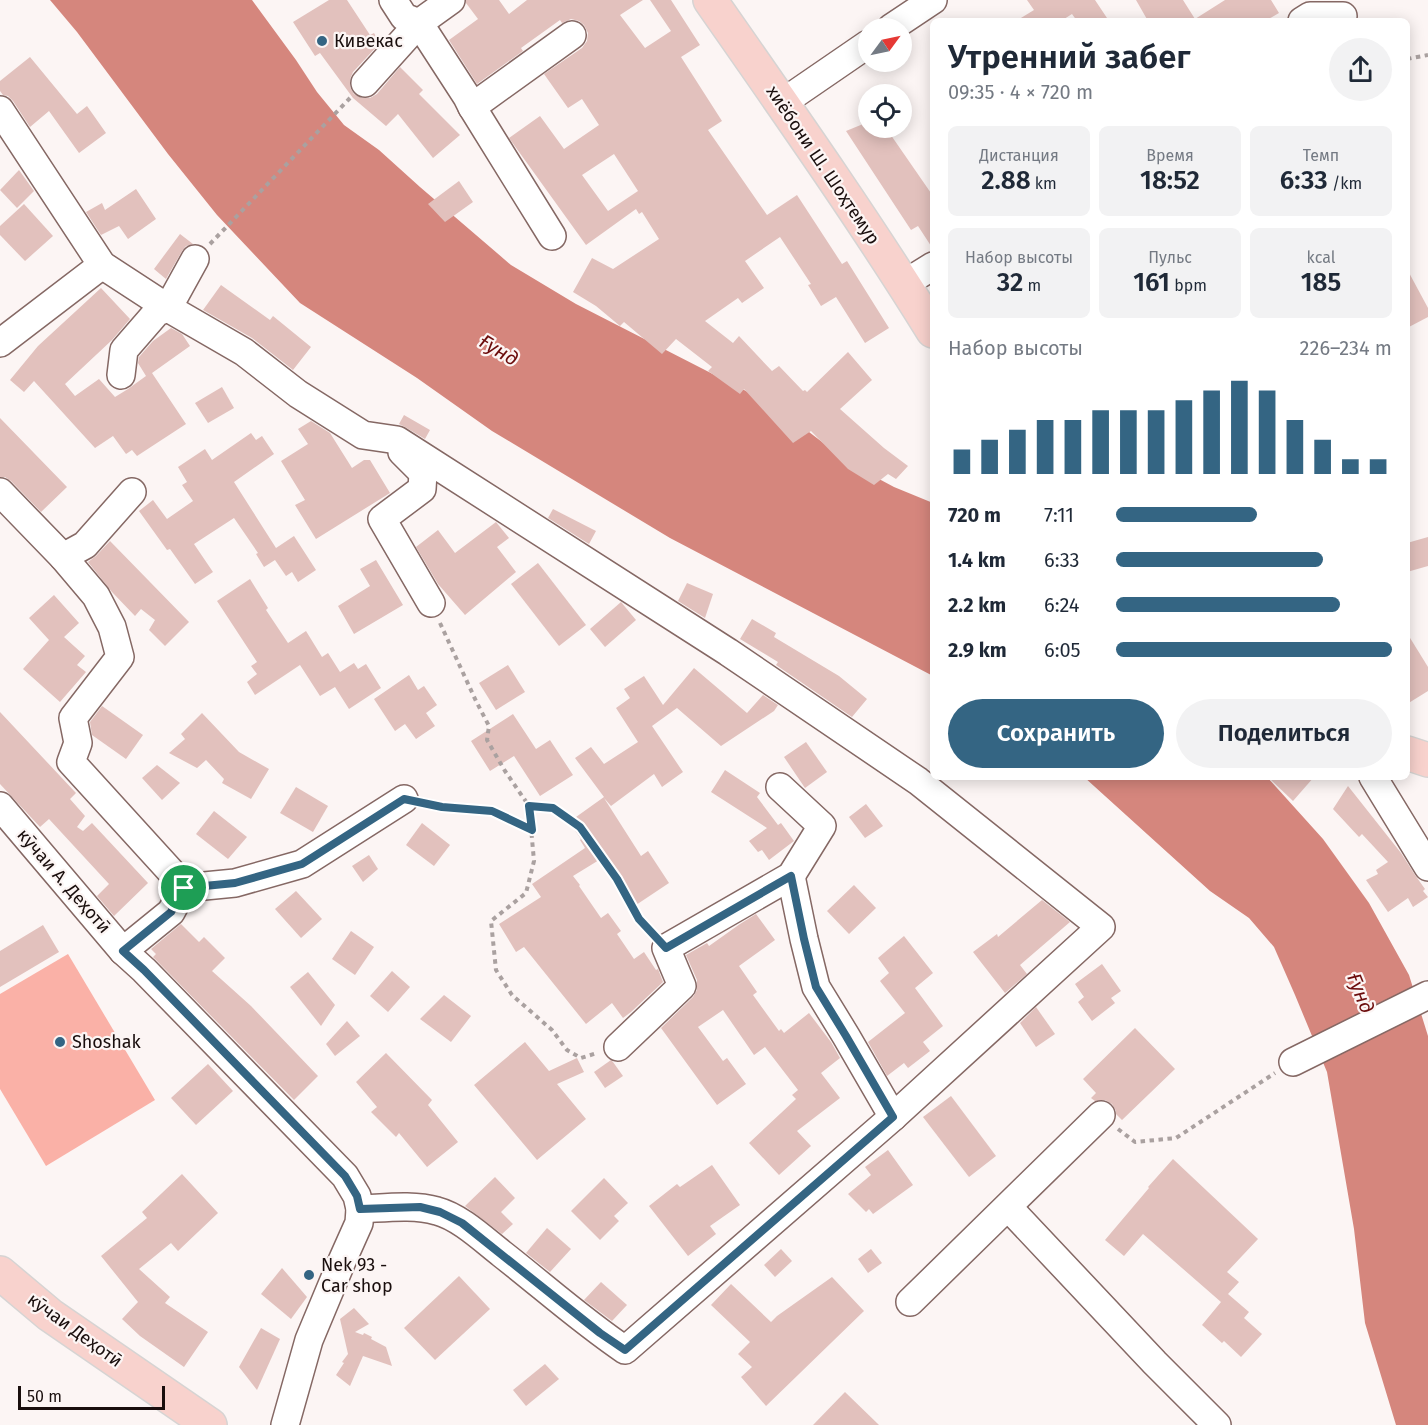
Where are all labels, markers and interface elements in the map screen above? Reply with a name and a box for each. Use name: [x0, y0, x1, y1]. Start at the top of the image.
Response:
north arrow: [858, 18, 912, 72]
map controls: [858, 18, 912, 138]
place label: Кивекас: [334, 30, 403, 52]
marker: Кивекас: [315, 34, 329, 48]
text: Утренний забег: [948, 37, 1191, 77]
button: share: [1329, 38, 1392, 101]
text: 09:35 · 4 × 720 m: [948, 80, 1093, 104]
street label: хиёбони Ш. Шоҳтемур: [762, 81, 884, 249]
button: locate: [858, 84, 912, 138]
text: Дистанция: [979, 146, 1059, 165]
text: Время: [1146, 146, 1194, 165]
text: Темп: [1303, 146, 1339, 165]
text: 2.88: [981, 165, 1031, 196]
text: 18:52: [1140, 165, 1200, 196]
text: 6:33: [1280, 165, 1328, 196]
text: km: [1031, 174, 1057, 193]
text: /km: [1328, 174, 1362, 193]
text: Набор высоты: [965, 248, 1073, 267]
text: Пульс: [1148, 248, 1192, 267]
text: kcal: [1307, 248, 1335, 267]
text: 32: [997, 267, 1023, 298]
text: 161: [1133, 267, 1170, 298]
text: 185: [1301, 267, 1341, 298]
text: m: [1023, 276, 1041, 295]
text: bpm: [1170, 276, 1207, 295]
water label: Ғунд: [475, 329, 523, 371]
text: Набор высоты: [948, 336, 1083, 360]
text: 226–234 m: [1300, 336, 1392, 360]
text: 720 m: [948, 503, 1001, 527]
text: 7:11: [1044, 503, 1074, 527]
text: 1.4 km: [948, 548, 1006, 572]
text: 6:33: [1044, 548, 1080, 572]
text: 2.2 km: [948, 593, 1006, 617]
text: 6:24: [1044, 593, 1079, 617]
text: 2.9 km: [948, 638, 1007, 662]
text: 6:05: [1044, 638, 1081, 662]
button: Сохранить: [948, 699, 1164, 768]
button: Поделиться: [1176, 699, 1392, 768]
street label: кӯчаи А. Деҳотӣ: [13, 824, 115, 938]
pin: [158, 862, 209, 913]
icon: arrive: [167, 871, 200, 904]
water label: Ғунд: [1342, 969, 1380, 1017]
place label: Shoshak: [72, 1031, 142, 1053]
marker: Shoshak: [53, 1035, 67, 1049]
place label: Nek 93 - Car shop: [321, 1254, 393, 1297]
marker: Nek 93 - Car shop: [302, 1268, 316, 1282]
street label: кӯчаи Деҳотӣ: [23, 1288, 127, 1372]
scale bar: [18, 1383, 165, 1410]
text: 50 m: [27, 1387, 62, 1406]

